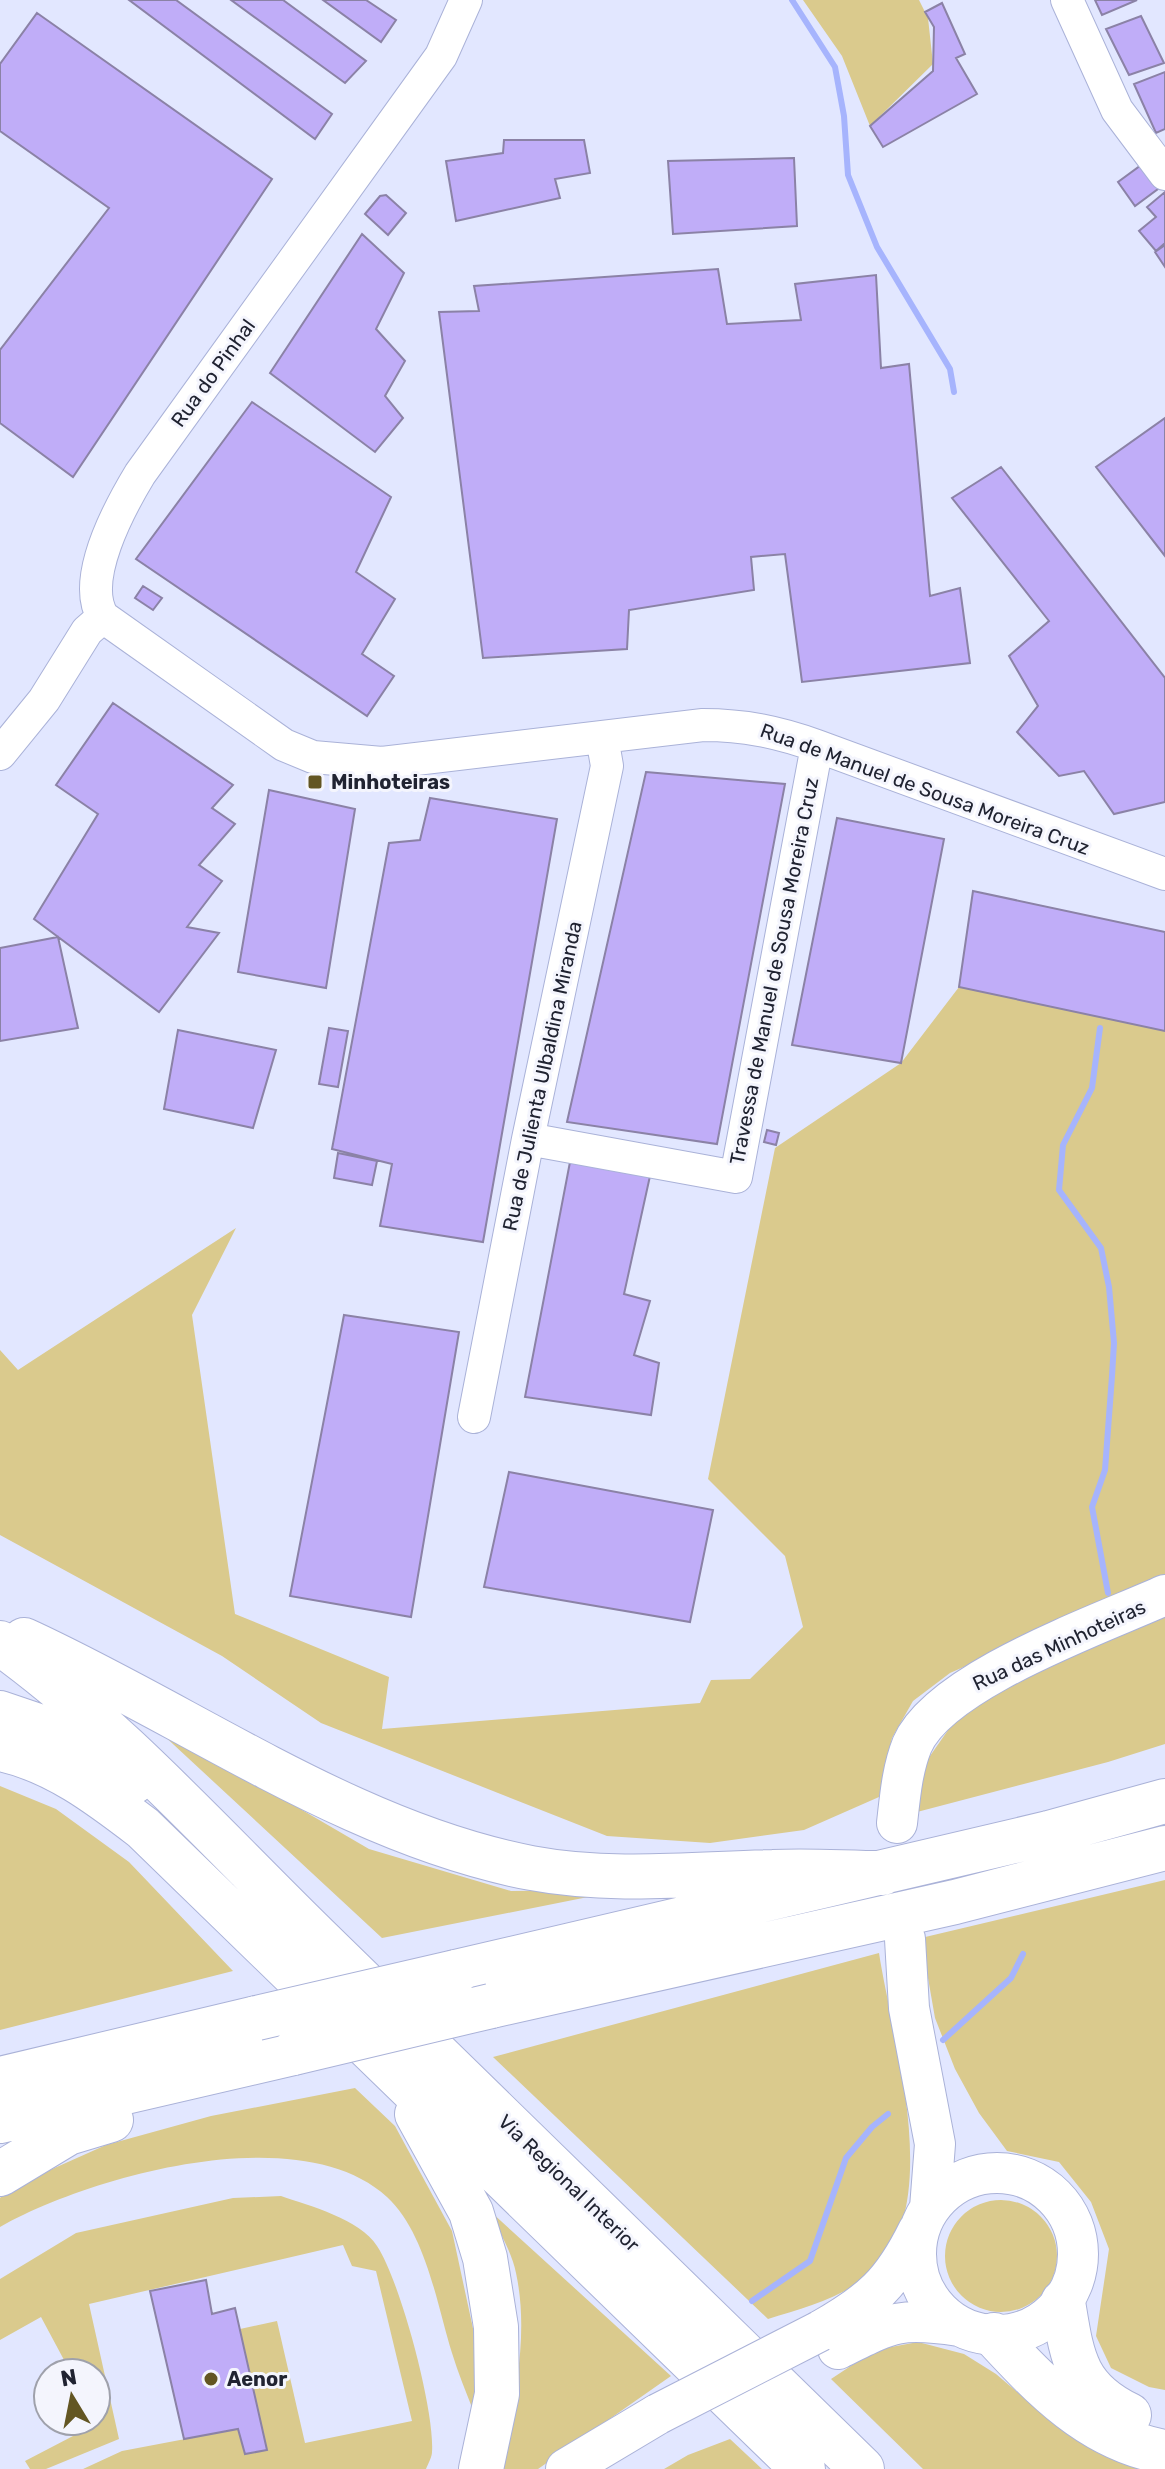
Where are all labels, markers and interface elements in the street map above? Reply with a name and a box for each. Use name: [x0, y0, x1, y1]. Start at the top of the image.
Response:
street label: Rua do Pinhal: [166, 314, 260, 432]
street label: Rua de Manuel de Sousa Moreira Cruz: [757, 718, 1093, 860]
place label: Minhoteiras: [331, 770, 450, 794]
marker: Minhoteiras: [306, 773, 324, 791]
street label: Travessa de Manuel de Sousa Moreira Cruz: [725, 775, 823, 1167]
street label: Rua de Julienta Ulbaldina Miranda: [497, 919, 587, 1233]
street label: Rua das Minhoteiras: [969, 1594, 1149, 1696]
street label: Via Regional Interior: [493, 2109, 645, 2257]
north arrow: [32, 2357, 112, 2437]
text: N: [58, 2363, 79, 2392]
place label: Aenor: [227, 2367, 287, 2391]
marker: Aenor: [202, 2370, 220, 2388]

